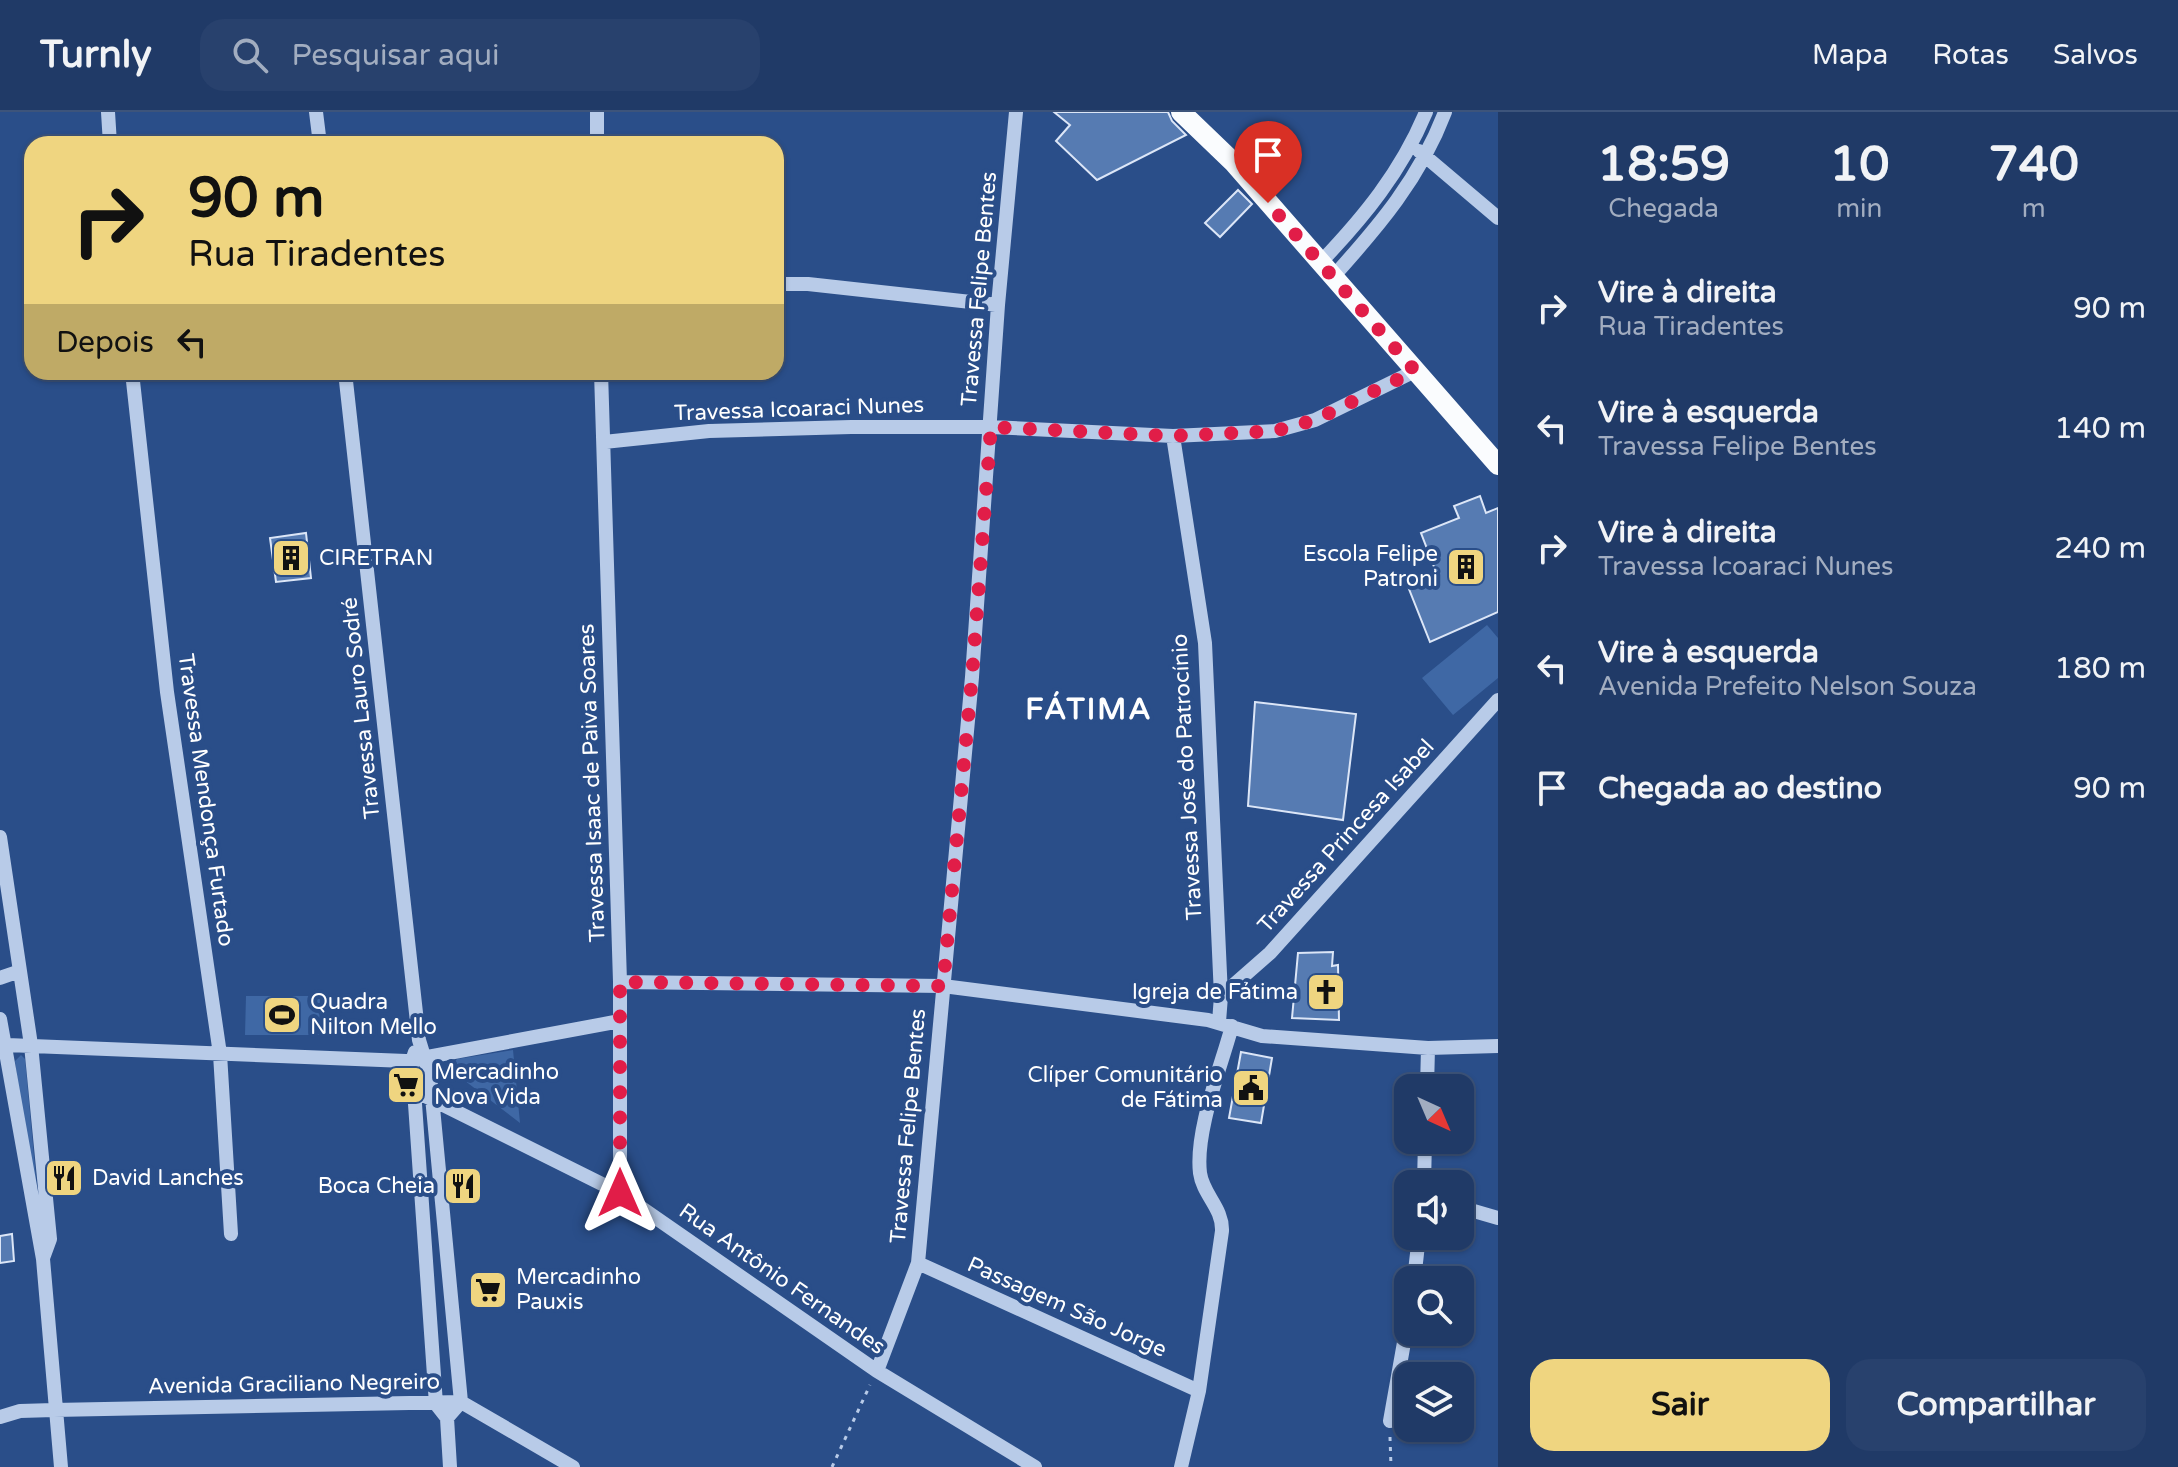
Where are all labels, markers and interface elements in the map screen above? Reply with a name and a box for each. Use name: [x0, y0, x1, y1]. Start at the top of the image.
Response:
search box: [200, 19, 760, 91]
text: Turnly: [40, 32, 152, 78]
icon: search: [228, 33, 272, 77]
text: Pesquisar aqui: [292, 37, 499, 74]
text: Mapa: [1812, 38, 1888, 72]
text: Rotas: [1932, 38, 2009, 72]
text: Salvos: [2053, 38, 2138, 72]
pin: [1234, 121, 1302, 203]
icon: arrive: [1246, 133, 1290, 177]
text: 18:59: [1597, 136, 1730, 194]
text: 10: [1829, 136, 1889, 194]
text: 740: [1989, 136, 2079, 194]
text: 90 m: [188, 165, 324, 232]
icon: right: [56, 168, 160, 272]
street label: Travessa Felipe Bentes: [956, 170, 1002, 408]
text: Chegada: [1608, 193, 1719, 224]
text: min: [1836, 193, 1882, 224]
text: m: [2022, 193, 2046, 224]
text: Rua Tiradentes: [188, 233, 445, 276]
text: Vire à direita: [1598, 274, 1777, 311]
icon: right: [1530, 286, 1574, 330]
text: 90 m: [2073, 290, 2146, 327]
text: Rua Tiradentes: [1598, 311, 1784, 342]
icon: left: [170, 320, 214, 364]
text: Depois: [56, 324, 154, 361]
street label: Travessa Icoaraci Nunes: [674, 392, 924, 426]
text: Vire à esquerda: [1598, 394, 1819, 431]
icon: left: [1530, 406, 1574, 450]
text: 140 m: [2054, 410, 2146, 447]
text: Travessa Felipe Bentes: [1598, 431, 1877, 462]
text: Vire à direita: [1598, 514, 1777, 551]
icon: right: [1530, 526, 1574, 570]
text: 240 m: [2054, 530, 2146, 567]
building icon: CIRETRAN: [270, 537, 312, 579]
place label: Escola Felipe Patroni: [1303, 541, 1438, 592]
place label: CIRETRAN: [319, 545, 433, 571]
building icon: Escola Felipe Patroni: [1445, 546, 1487, 588]
text: Travessa Icoaraci Nunes: [1598, 551, 1894, 582]
street label: Travessa Lauro Sodré: [336, 596, 386, 820]
street label: Travessa Isaac de Paiva Soares: [573, 623, 611, 943]
street label: Travessa José do Patrocínio: [1167, 633, 1207, 921]
text: Vire à esquerda: [1598, 634, 1819, 671]
icon: left: [1530, 646, 1574, 690]
text: 180 m: [2054, 650, 2146, 687]
street label: Travessa Mendonça Furtado: [173, 652, 239, 948]
text: Avenida Prefeito Nelson Souza: [1598, 671, 1977, 702]
district label: FÁTIMA: [1025, 690, 1153, 728]
street label: Travessa Princesa Isabel: [1252, 734, 1440, 938]
icon: arrive: [1530, 766, 1574, 810]
text: Chegada ao destino: [1598, 770, 1882, 807]
text: 90 m: [2073, 770, 2146, 807]
church icon: Igreja de Fátima: [1305, 971, 1347, 1013]
place label: Igreja de Fátima: [1132, 979, 1298, 1005]
place label: Quadra Nilton Mello: [310, 989, 437, 1040]
sports icon: Quadra Nilton Mello: [261, 994, 303, 1036]
street label: Travessa Felipe Bentes: [885, 1007, 931, 1245]
place label: Mercadinho Nova Vida: [434, 1059, 559, 1110]
place label: Clíper Comunitário de Fátima: [1028, 1062, 1223, 1113]
supermarket icon: Mercadinho Nova Vida: [385, 1064, 427, 1106]
public building icon: Clíper Comunitário de Fátima: [1230, 1067, 1272, 1109]
north arrow: [1394, 1074, 1474, 1154]
map controls: [1394, 1074, 1474, 1442]
position arrow: [578, 1151, 662, 1235]
restaurant icon: David Lanches: [43, 1157, 85, 1199]
place label: David Lanches: [92, 1165, 244, 1191]
restaurant icon: Boca Cheia: [442, 1165, 484, 1207]
button: sound: [1394, 1170, 1474, 1250]
place label: Boca Cheia: [318, 1173, 435, 1199]
street label: Rua Antônio Fernandes: [674, 1198, 890, 1360]
street label: Passagem São Jorge: [963, 1251, 1171, 1363]
place label: Mercadinho Pauxis: [516, 1264, 641, 1315]
button: search: [1394, 1266, 1474, 1346]
supermarket icon: Mercadinho Pauxis: [467, 1269, 509, 1311]
button: Sair: [1530, 1359, 1830, 1451]
button: Compartilhar: [1846, 1359, 2146, 1451]
button: layers: [1394, 1362, 1474, 1442]
street label: Avenida Graciliano Negreiro: [148, 1368, 440, 1400]

